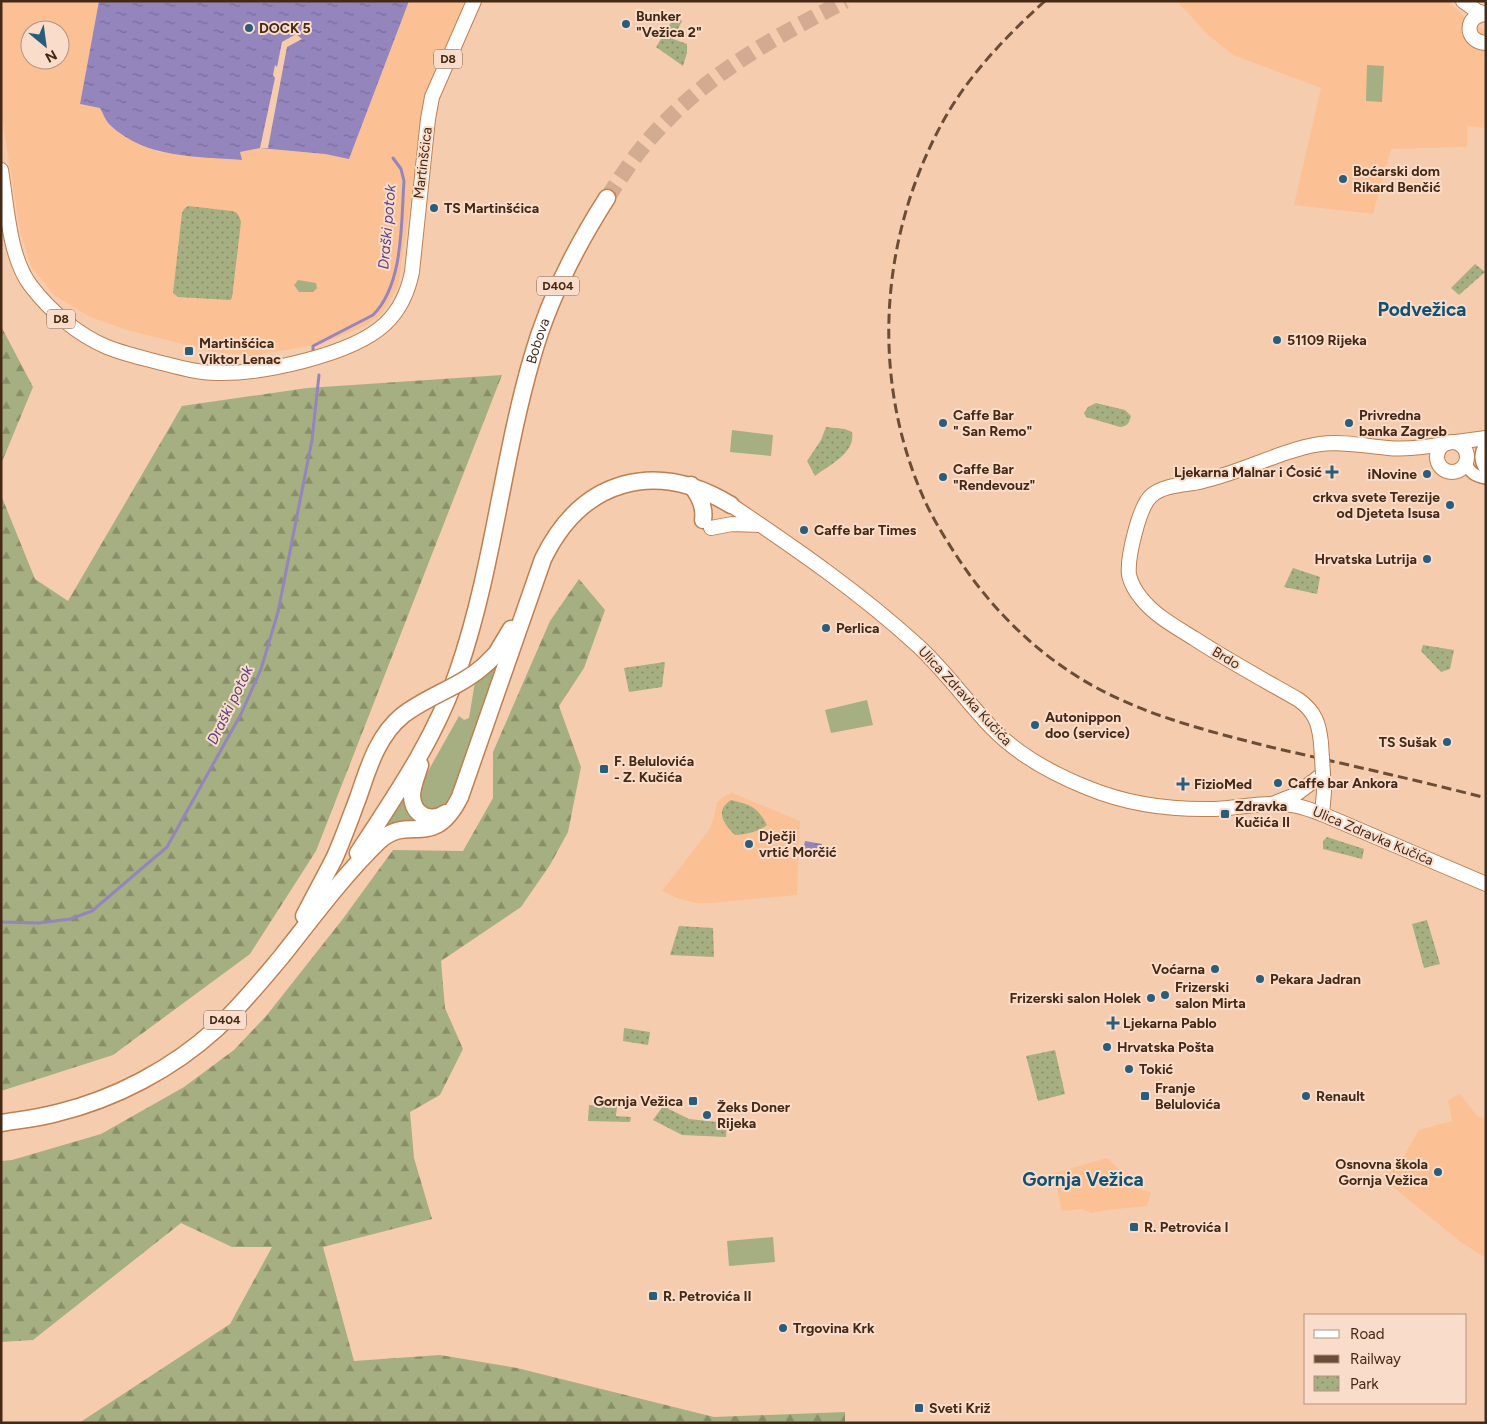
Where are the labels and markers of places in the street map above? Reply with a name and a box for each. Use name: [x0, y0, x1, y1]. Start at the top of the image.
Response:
place label: Bunker "Vežica 2": [636, 8, 702, 41]
marker: Bunker "Vežica 2": [620, 18, 632, 30]
place label: DOCK 5: [259, 20, 311, 37]
marker: DOCK 5: [243, 22, 255, 34]
place label: Boćarski dom Rikard Benčić: [1353, 163, 1441, 196]
marker: Boćarski dom Rikard Benčić: [1337, 173, 1349, 185]
place label: TS Martinšćica: [444, 200, 539, 217]
marker: TS Martinšćica: [428, 202, 440, 214]
place label: 51109 Rijeka: [1287, 332, 1367, 349]
marker: 51109 Rijeka: [1271, 334, 1283, 346]
place label: Martinšćica Viktor Lenac: [199, 335, 281, 368]
marker: Martinšćica Viktor Lenac: [183, 345, 195, 357]
place label: Caffe Bar " San Remo": [953, 407, 1032, 440]
place label: Privredna banka Zagreb: [1359, 407, 1447, 440]
marker: Caffe Bar " San Remo": [937, 417, 949, 429]
marker: Privredna banka Zagreb: [1343, 417, 1355, 429]
place label: Caffe Bar "Rendevouz": [953, 461, 1035, 494]
place label: Ljekarna Malnar i Ćosić: [1174, 464, 1322, 481]
marker: Ljekarna Malnar i Ćosić: [1326, 466, 1338, 478]
place label: iNovine: [1368, 466, 1417, 483]
marker: iNovine: [1421, 468, 1433, 480]
marker: Caffe Bar "Rendevouz": [937, 471, 949, 483]
place label: crkva svete Terezije od Djeteta Isusa: [1312, 489, 1440, 522]
marker: crkva svete Terezije od Djeteta Isusa: [1444, 499, 1456, 511]
place label: Caffe bar Times: [814, 522, 917, 539]
marker: Caffe bar Times: [798, 524, 810, 536]
place label: Hrvatska Lutrija: [1314, 551, 1417, 568]
marker: Hrvatska Lutrija: [1421, 553, 1433, 565]
place label: Perlica: [836, 620, 880, 637]
marker: Perlica: [820, 622, 832, 634]
place label: Autonippon doo (service): [1045, 709, 1130, 742]
marker: Autonippon doo (service): [1029, 719, 1041, 731]
place label: TS Sušak: [1379, 734, 1437, 751]
marker: TS Sušak: [1441, 736, 1453, 748]
place label: F. Belulovića - Z. Kučića: [614, 753, 694, 786]
marker: F. Belulovića - Z. Kučića: [598, 763, 610, 775]
place label: Caffe bar Ankora: [1288, 775, 1398, 792]
place label: FizioMed: [1194, 776, 1252, 793]
marker: FizioMed: [1176, 777, 1190, 791]
marker: Caffe bar Ankora: [1272, 777, 1284, 789]
place label: Zdravka Kučića II: [1235, 798, 1290, 831]
marker: Zdravka Kučića II: [1219, 808, 1231, 820]
place label: Dječji vrtić Morčić: [759, 828, 837, 861]
marker: Dječji vrtić Morčić: [743, 838, 755, 850]
place label: Voćarna: [1151, 961, 1205, 978]
marker: Voćarna: [1209, 963, 1221, 975]
place label: Pekara Jadran: [1270, 971, 1361, 988]
marker: Pekara Jadran: [1254, 973, 1266, 985]
place label: Frizerski salon Mirta: [1175, 979, 1246, 1012]
marker: Frizerski salon Mirta: [1159, 989, 1171, 1001]
place label: Frizerski salon Holek: [1009, 990, 1141, 1007]
marker: Frizerski salon Holek: [1145, 992, 1157, 1004]
place label: Ljekarna Pablo: [1123, 1015, 1217, 1032]
marker: Ljekarna Pablo: [1107, 1017, 1119, 1029]
place label: Hrvatska Pošta: [1117, 1039, 1214, 1056]
marker: Hrvatska Pošta: [1101, 1041, 1113, 1053]
place label: Tokić: [1139, 1061, 1174, 1078]
marker: Tokić: [1123, 1063, 1135, 1075]
place label: Franje Belulovića: [1155, 1080, 1221, 1113]
place label: Renault: [1316, 1088, 1366, 1105]
marker: Franje Belulovića: [1139, 1090, 1151, 1102]
marker: Renault: [1300, 1090, 1312, 1102]
place label: Gornja Vežica: [594, 1093, 683, 1110]
marker: Gornja Vežica: [687, 1095, 699, 1107]
place label: Žeks Doner Rijeka: [717, 1099, 791, 1132]
marker: Žeks Doner Rijeka: [701, 1109, 713, 1121]
place label: Osnovna škola Gornja Vežica: [1335, 1156, 1428, 1189]
marker: Osnovna škola Gornja Vežica: [1432, 1166, 1444, 1178]
place label: R. Petrovića I: [1144, 1219, 1229, 1236]
marker: R. Petrovića I: [1128, 1221, 1140, 1233]
place label: R. Petrovića II: [663, 1288, 752, 1305]
marker: R. Petrovića II: [647, 1290, 659, 1302]
place label: Trgovina Krk: [793, 1320, 875, 1337]
marker: Trgovina Krk: [777, 1322, 789, 1334]
place label: Sveti Križ: [929, 1400, 991, 1417]
marker: Sveti Križ: [913, 1402, 925, 1414]

